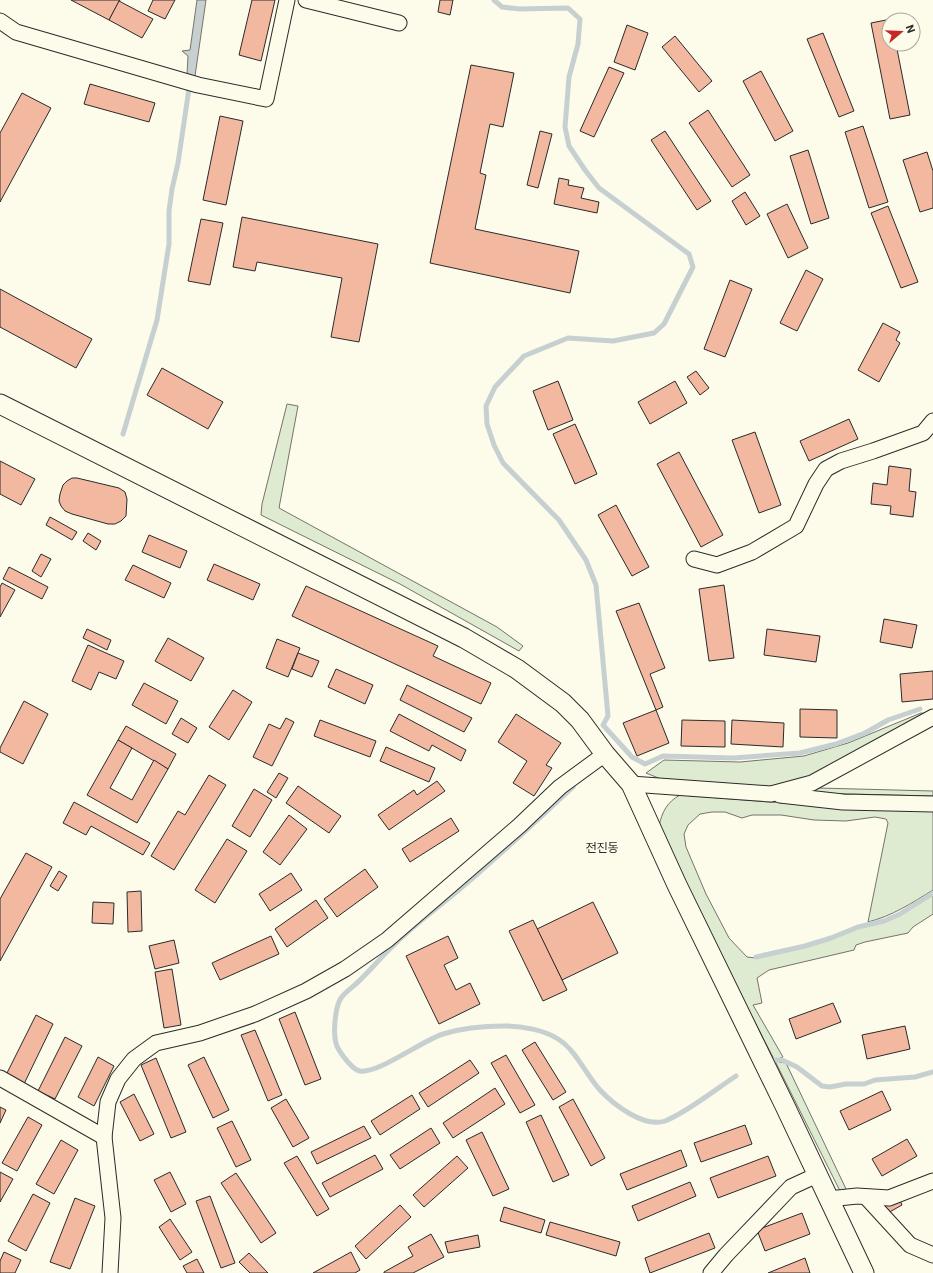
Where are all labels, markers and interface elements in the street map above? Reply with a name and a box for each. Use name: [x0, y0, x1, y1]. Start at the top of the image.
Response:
north arrow: [881, 12, 921, 52]
text: N: [903, 23, 917, 35]
district label: 전진동: [585, 841, 619, 855]

